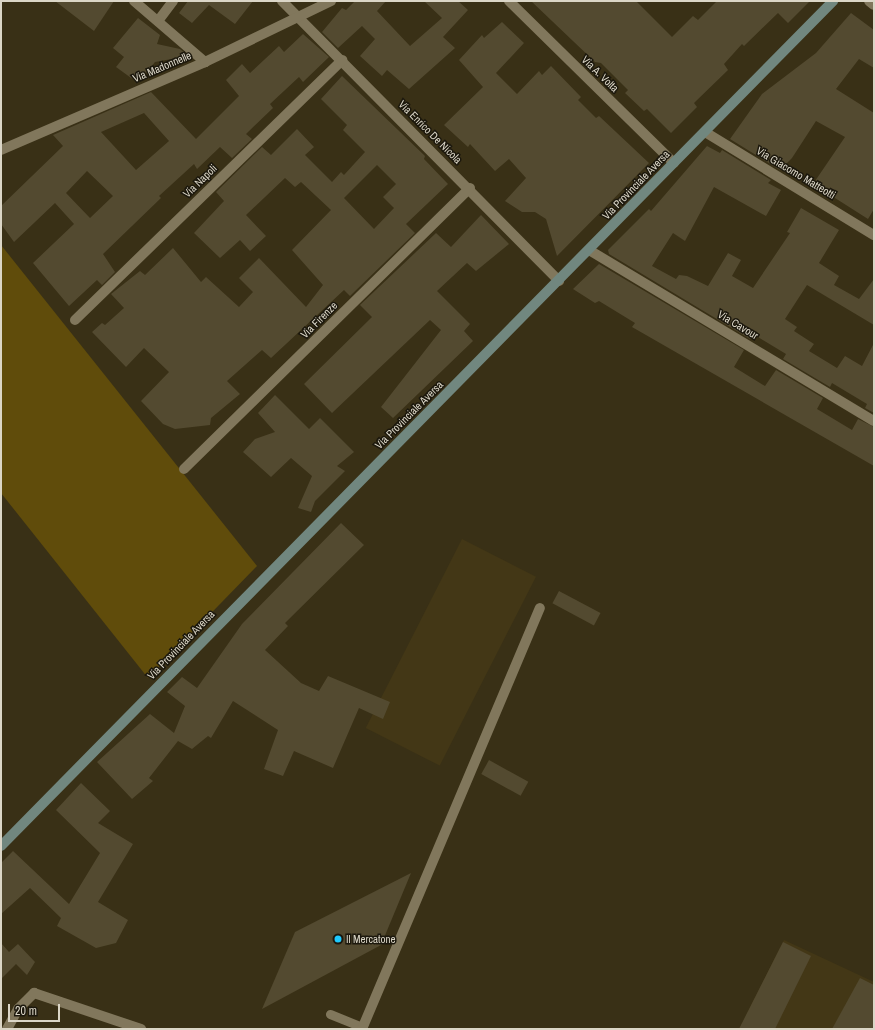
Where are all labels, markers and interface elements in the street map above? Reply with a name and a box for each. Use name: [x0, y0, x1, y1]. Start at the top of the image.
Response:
street label: Via Madonnelle: [131, 49, 193, 85]
street label: Via A. Volta: [579, 53, 621, 95]
street label: Via Enrico De Nicola: [396, 98, 464, 166]
street label: Via Giacomo Matteotti: [754, 144, 838, 202]
street label: Via Provinciale Aversa: [599, 148, 673, 222]
street label: Via Napoli: [180, 162, 220, 200]
street label: Via Firenze: [298, 299, 340, 341]
street label: Via Cavour: [715, 308, 761, 342]
street label: Via Provinciale Aversa: [372, 378, 446, 452]
street label: Via Provinciale Aversa: [144, 608, 218, 682]
place label: Il Mercatone: [346, 932, 396, 946]
marker: Il Mercatone: [333, 934, 343, 944]
scale bar: [10, 996, 62, 1022]
text: 20 m: [15, 1003, 37, 1019]

